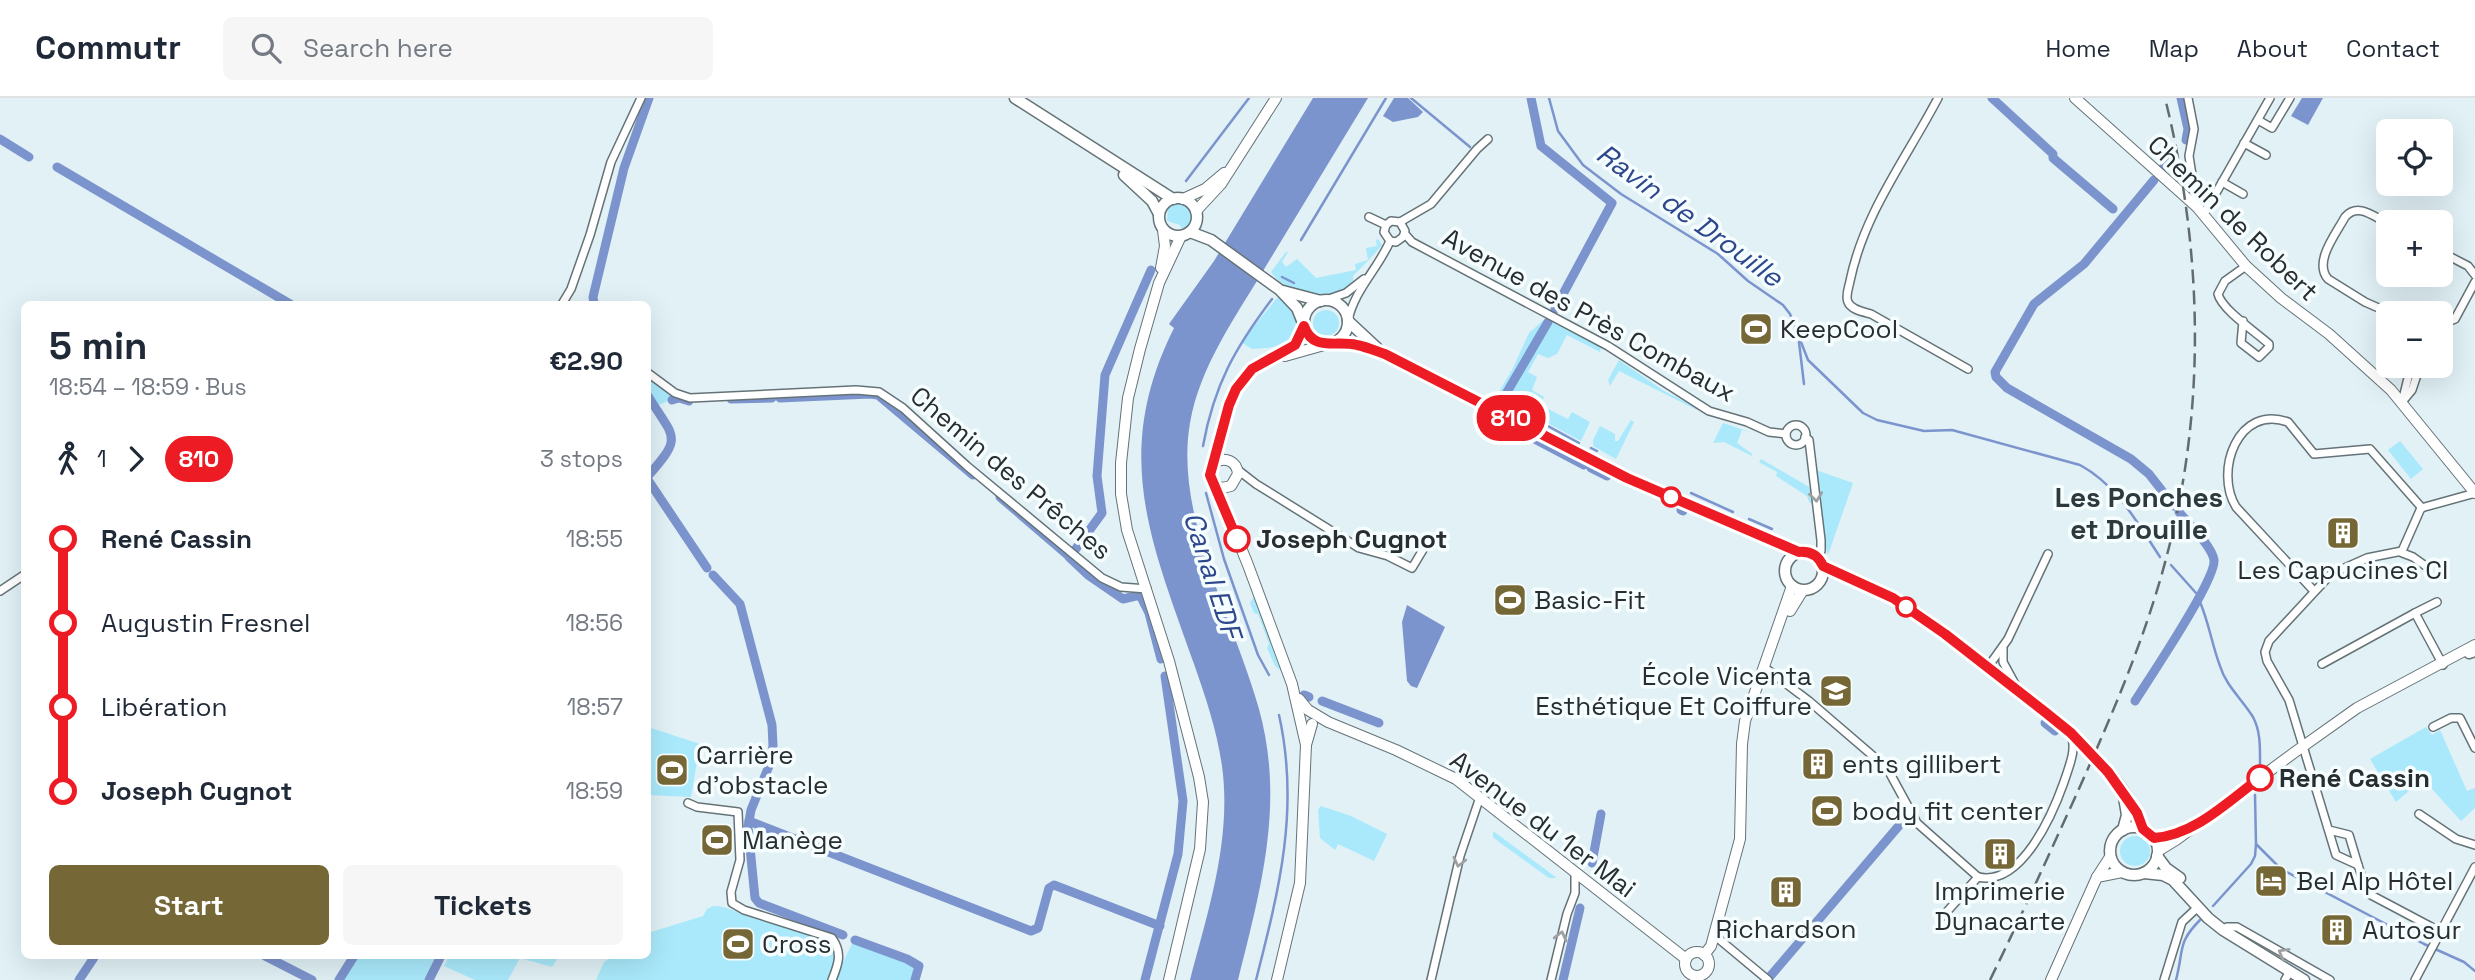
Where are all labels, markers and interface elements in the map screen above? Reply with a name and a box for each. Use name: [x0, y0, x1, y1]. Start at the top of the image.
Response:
search box: [223, 17, 713, 80]
text: Commutr: [35, 27, 181, 69]
icon: search: [247, 29, 285, 67]
text: Search here: [303, 31, 453, 65]
text: Home: [2045, 33, 2111, 64]
text: Map: [2149, 33, 2199, 64]
text: About: [2237, 33, 2308, 64]
text: Contact: [2346, 33, 2440, 64]
map controls: [2376, 119, 2453, 378]
button: locate: [2376, 119, 2453, 196]
street label: Chemin de Robert: [2140, 128, 2326, 308]
water label: Ravin de Drouille: [1590, 135, 1791, 295]
button: +: [2376, 210, 2453, 287]
street label: Avenue des Près Combaux: [1437, 220, 1741, 410]
button: −: [2376, 301, 2453, 378]
sports icon: KeepCool: [1737, 310, 1775, 348]
place label: KeepCool: [1780, 312, 1898, 346]
text: 5 min: [49, 322, 147, 370]
text: €2.90: [549, 344, 623, 378]
text: 18:54 – 18:59 · Bus: [49, 372, 247, 402]
street label: Chemin des Prêches: [903, 379, 1119, 567]
line badge: 810: [1471, 395, 1551, 441]
text: 810: [1491, 402, 1531, 433]
icon: walk: [49, 440, 87, 478]
icon: forward: [117, 440, 155, 478]
text: 810: [179, 443, 219, 474]
text: 1: [97, 444, 107, 474]
text: 3 stops: [540, 444, 623, 474]
district label: Les Ponches et Drouille: [2055, 479, 2223, 547]
unlabelled marker: [1661, 487, 1681, 507]
one-way arrow: [1809, 492, 1824, 503]
water label: Canal EDF: [1176, 507, 1252, 646]
building icon: Les Capucines CI: [2324, 514, 2362, 552]
text: René Cassin: [101, 522, 252, 556]
place label: Joseph Cugnot: [1256, 522, 1447, 556]
text: 18:55: [566, 524, 623, 554]
marker: Joseph Cugnot: [1224, 526, 1250, 552]
place label: Les Capucines CI: [2238, 553, 2448, 587]
sports icon: Basic-Fit: [1491, 581, 1529, 619]
place label: Basic-Fit: [1534, 583, 1646, 617]
unlabelled marker: [1896, 597, 1916, 617]
text: Augustin Fresnel: [101, 606, 310, 640]
text: 18:56: [565, 608, 623, 638]
place label: École Vicenta Esthétique Et Coiffure: [1535, 659, 1812, 723]
school or university icon: École Vicenta Esthétique Et Coiffure: [1817, 672, 1855, 710]
text: Libération: [101, 690, 228, 724]
text: 18:57: [567, 692, 623, 722]
place label: Carrière d'obstacle: [696, 738, 828, 802]
street label: Avenue du 1er Mai: [1443, 743, 1643, 905]
building icon: ents gillibert: [1799, 745, 1837, 783]
place label: ents gillibert: [1842, 747, 2001, 781]
sports icon: Carrière d'obstacle: [653, 751, 691, 789]
place label: René Cassin: [2279, 761, 2430, 795]
marker: René Cassin: [2247, 765, 2273, 791]
text: Joseph Cugnot: [101, 774, 292, 808]
text: 18:59: [565, 776, 623, 806]
sports icon: body fit center: [1808, 792, 1846, 830]
place label: body fit center: [1852, 794, 2043, 828]
sports icon: Manège: [698, 821, 736, 859]
place label: Manège: [742, 823, 843, 857]
building icon: Imprimerie Dynacarte: [1981, 835, 2019, 873]
one-way arrow: [1453, 856, 1467, 868]
hotel icon: Bel Alp Hôtel: [2252, 862, 2290, 900]
place label: Bel Alp Hôtel: [2296, 864, 2453, 898]
button: Start: [49, 865, 329, 945]
button: Tickets: [343, 865, 623, 945]
building icon: Richardson: [1767, 873, 1805, 911]
place label: Imprimerie Dynacarte: [1935, 874, 2065, 938]
building icon: Autosur: [2318, 911, 2356, 949]
place label: Richardson: [1716, 912, 1857, 946]
place label: Autosur: [2362, 913, 2461, 947]
sports icon: Cross: [719, 925, 757, 963]
place label: Cross: [762, 927, 832, 961]
one-way arrow: [1553, 930, 1568, 942]
one-way arrow: [2278, 948, 2291, 961]

